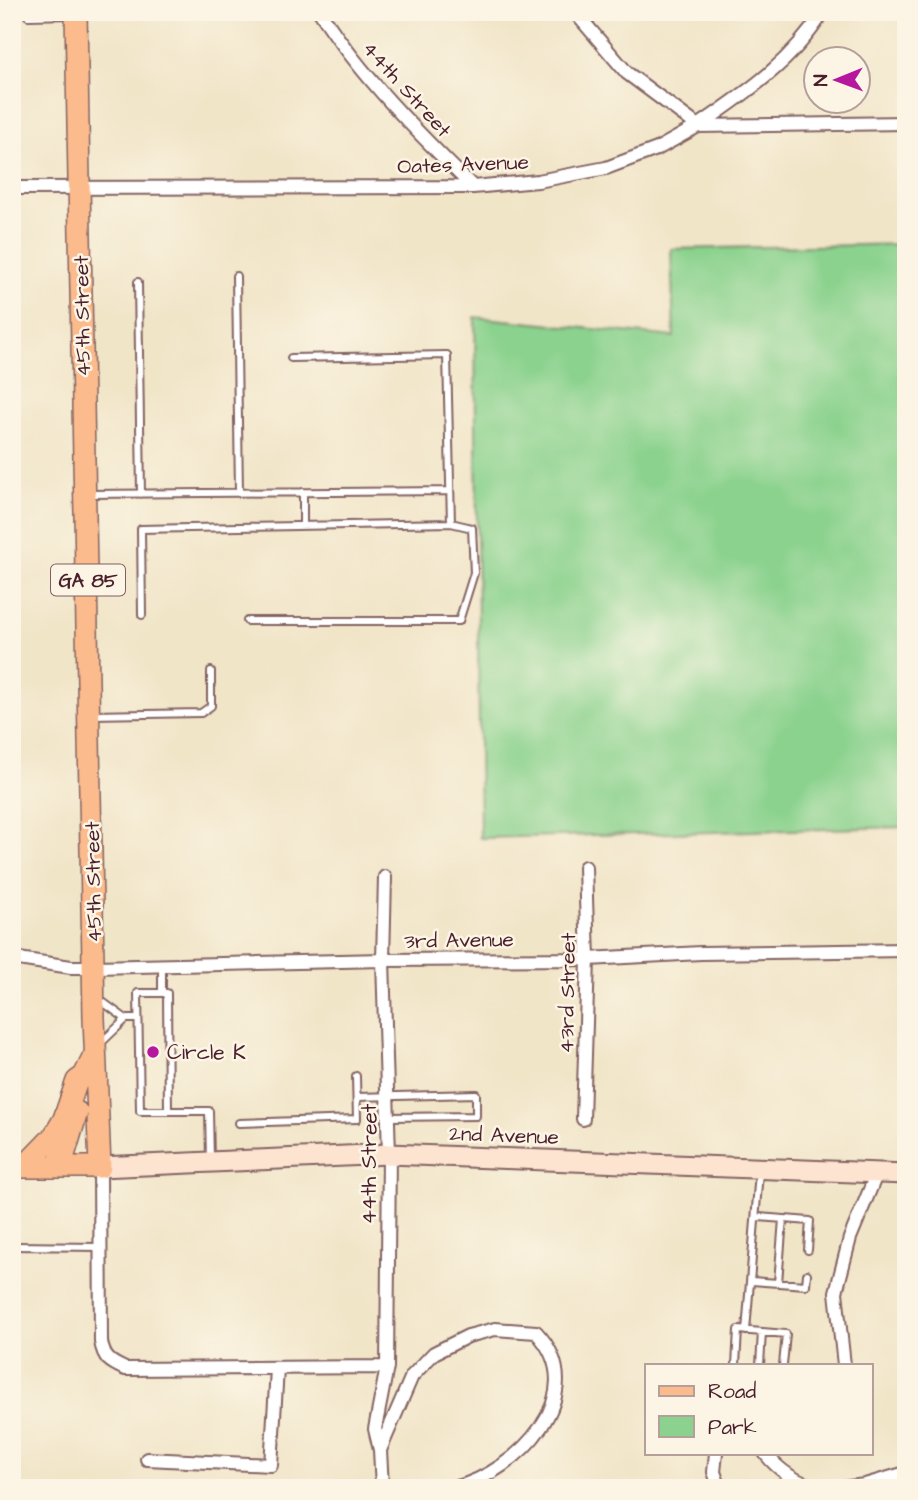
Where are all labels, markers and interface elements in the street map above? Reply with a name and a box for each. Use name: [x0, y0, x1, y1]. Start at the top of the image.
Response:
street label: 44th Street: [355, 35, 458, 144]
north arrow: [802, 46, 872, 116]
text: N: [808, 74, 835, 86]
street label: Oates Avenue: [397, 148, 529, 181]
street label: 45th Street: [67, 255, 98, 377]
road number: GA 85: [51, 565, 125, 596]
street label: 45th Street: [78, 821, 109, 943]
street label: 3rd Avenue: [404, 925, 514, 956]
street label: 43rd Street: [552, 932, 583, 1054]
place label: Circle K: [167, 1038, 246, 1067]
marker: Circle K: [145, 1044, 161, 1060]
street label: 44th Street: [355, 1103, 384, 1224]
street label: 2nd Avenue: [449, 1119, 559, 1152]
legend: [645, 1364, 872, 1454]
text: Road: [708, 1377, 756, 1406]
text: Park: [708, 1413, 757, 1442]

